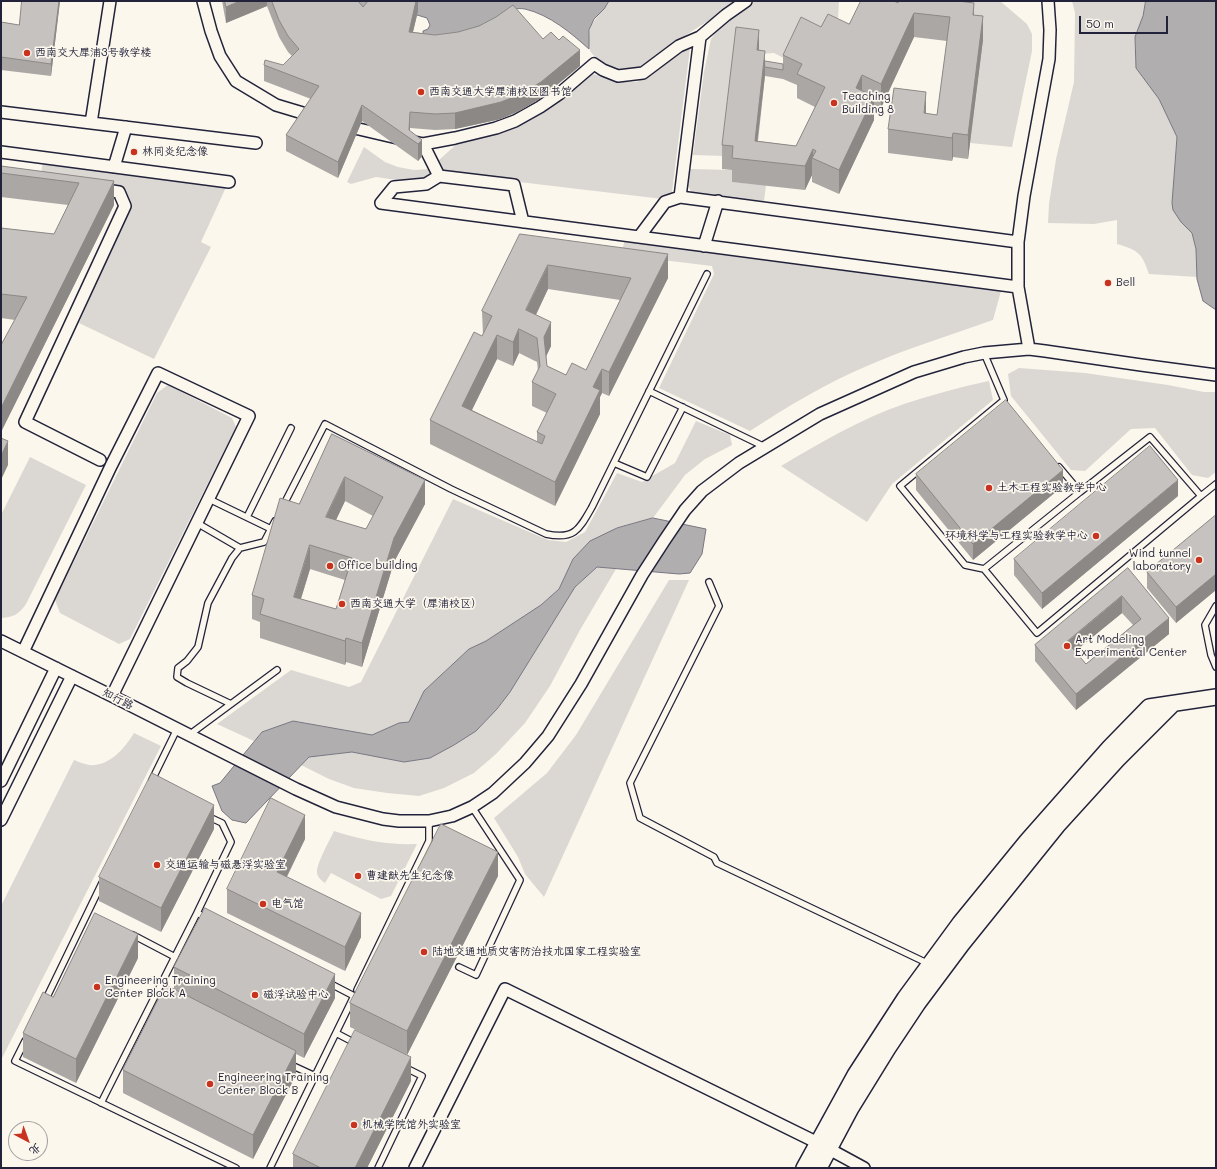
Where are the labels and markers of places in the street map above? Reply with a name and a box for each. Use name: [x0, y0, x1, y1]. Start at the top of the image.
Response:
place label: 西南交大犀浦3号教学楼: [35, 46, 151, 60]
marker: 西南交大犀浦3号教学楼: [22, 48, 32, 58]
place label: 西南交通大学犀浦校区图书馆: [429, 85, 572, 99]
marker: 西南交通大学犀浦校区图书馆: [416, 87, 426, 97]
place label: Teaching Building 8: [842, 90, 894, 116]
marker: Teaching Building 8: [829, 98, 839, 108]
place label: 林同炎纪念像: [142, 145, 208, 159]
marker: 林同炎纪念像: [129, 147, 139, 157]
place label: Bell: [1116, 276, 1135, 290]
marker: Bell: [1103, 278, 1113, 288]
place label: 土木工程实验教学中心: [997, 481, 1107, 495]
marker: 土木工程实验教学中心: [984, 483, 994, 493]
place label: 环境科学与工程实验教学中心: [945, 529, 1088, 543]
marker: 环境科学与工程实验教学中心: [1091, 531, 1101, 541]
place label: Wind tunnel laboratory: [1129, 547, 1191, 573]
marker: Wind tunnel laboratory: [1194, 555, 1204, 565]
place label: Office building: [338, 559, 417, 573]
marker: Office building: [325, 561, 335, 571]
place label: 西南交通大学（犀浦校区）: [350, 597, 482, 611]
marker: 西南交通大学（犀浦校区）: [337, 599, 347, 609]
place label: Art Modeling Experimental Center: [1075, 633, 1187, 659]
marker: Art Modeling Experimental Center: [1062, 641, 1072, 651]
place label: 交通运输与磁悬浮实验室: [165, 858, 286, 872]
marker: 交通运输与磁悬浮实验室: [152, 860, 162, 870]
place label: 曹建猷先生纪念像: [366, 869, 454, 883]
marker: 曹建猷先生纪念像: [353, 871, 363, 881]
place label: 电气馆: [271, 897, 304, 911]
marker: 电气馆: [258, 899, 268, 909]
place label: 陆地交通地质灾害防治技术国家工程实验室: [432, 945, 641, 959]
marker: 陆地交通地质灾害防治技术国家工程实验室: [419, 947, 429, 957]
place label: Engineering Training Center Block A: [105, 974, 216, 1000]
marker: Engineering Training Center Block A: [92, 982, 102, 992]
place label: 磁浮试验中心: [263, 988, 329, 1002]
marker: 磁浮试验中心: [250, 990, 260, 1000]
place label: Engineering Training Center Block B: [218, 1071, 329, 1097]
marker: Engineering Training Center Block B: [205, 1079, 215, 1089]
place label: 机械学院馆外实验室: [362, 1118, 461, 1132]
marker: 机械学院馆外实验室: [349, 1120, 359, 1130]

